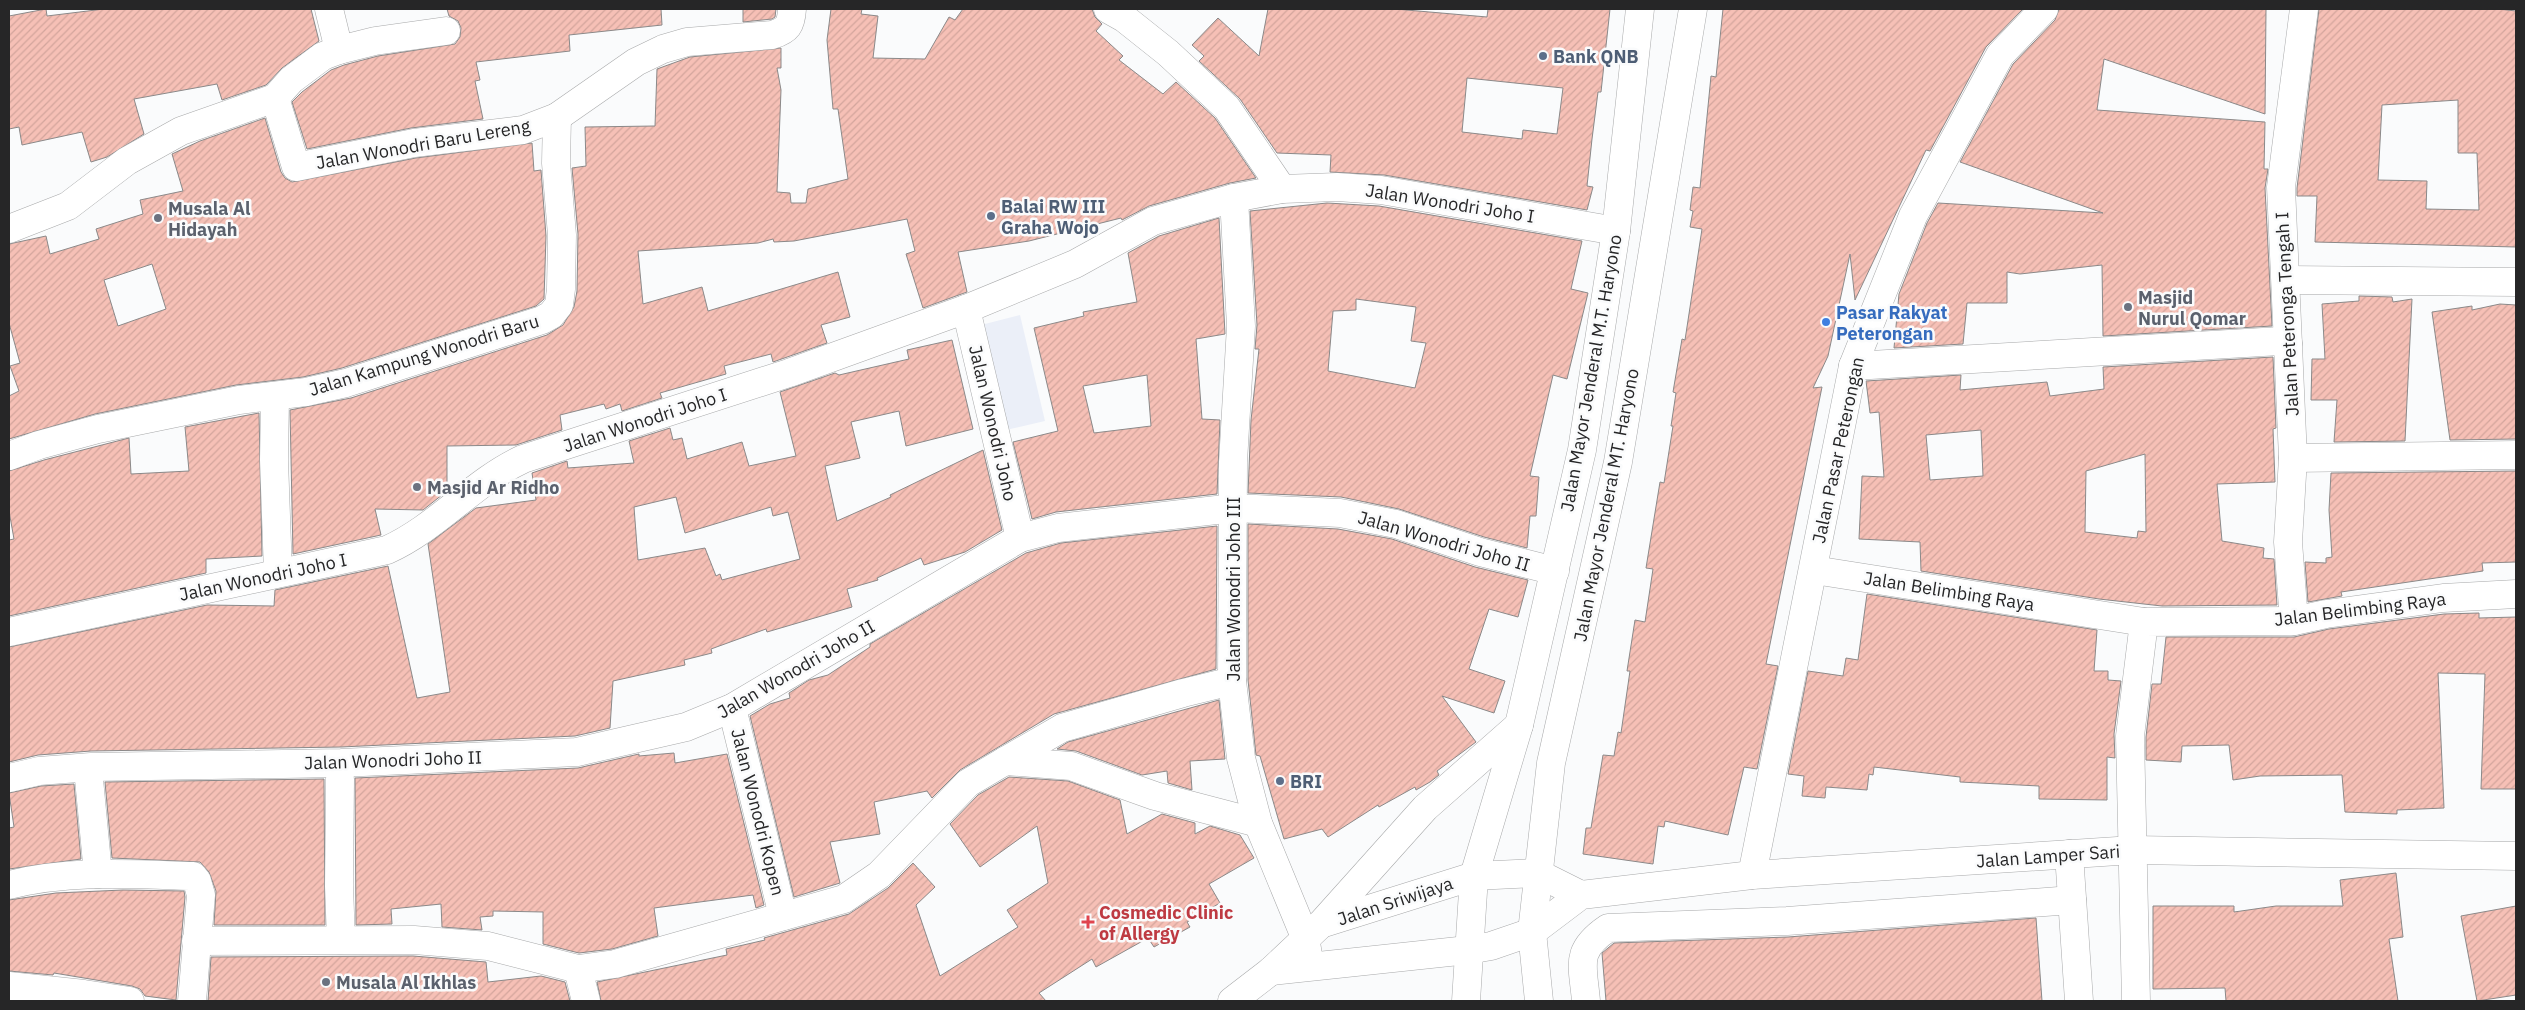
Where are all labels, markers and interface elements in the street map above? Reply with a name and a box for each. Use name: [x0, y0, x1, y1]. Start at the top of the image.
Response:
place label: Bank QNB: [1553, 45, 1639, 68]
marker: Bank QNB: [1537, 50, 1549, 62]
street label: Jalan Wonodri Baru Lereng: [314, 114, 532, 174]
street label: Jalan Wonodri Joho I: [1364, 178, 1536, 228]
place label: Balai RW III Graha Wojo: [1001, 195, 1105, 239]
place label: Musala Al Hidayah: [168, 197, 251, 241]
marker: Balai RW III Graha Wojo: [985, 210, 997, 222]
street label: Jalan Peteronga Tengah I: [2270, 211, 2304, 417]
marker: Musala Al Hidayah: [152, 212, 164, 224]
street label: Jalan Mayor Jenderal M.T. Haryono: [1555, 233, 1627, 513]
place label: Masjid Nurul Qomar: [2138, 286, 2246, 330]
place label: Pasar Rakyat Peterongan: [1836, 301, 1948, 345]
marker: Masjid Nurul Qomar: [2122, 301, 2134, 313]
street label: Jalan Kampung Wonodri Baru: [306, 309, 542, 401]
marker: Pasar Rakyat Peterongan: [1820, 316, 1832, 328]
street label: Jalan Wonodri Joho: [964, 343, 1022, 503]
street label: Jalan Pasar Peterongan: [1807, 355, 1869, 545]
street label: Jalan Mayor Jenderal MT. Haryono: [1568, 367, 1644, 643]
street label: Jalan Wonodri Joho I: [560, 383, 730, 457]
place label: Masjid Ar Ridho: [427, 476, 560, 499]
marker: Masjid Ar Ridho: [411, 481, 423, 493]
street label: Jalan Wonodri Joho III: [1222, 496, 1245, 682]
street label: Jalan Wonodri Joho II: [1355, 505, 1533, 577]
street label: Jalan Wonodri Joho I: [177, 548, 349, 606]
street label: Jalan Belimbing Raya: [1862, 566, 2036, 616]
street label: Jalan Belimbing Raya: [2273, 587, 2447, 631]
street label: Jalan Wonodri Joho II: [713, 615, 879, 723]
street label: Jalan Wonodri Kopen: [726, 726, 790, 898]
street label: Jalan Wonodri Joho II: [304, 745, 482, 775]
place label: BRI: [1290, 770, 1322, 793]
marker: BRI: [1274, 775, 1286, 787]
street label: Jalan Lamper Sari: [1975, 839, 2121, 873]
street label: Jalan Sriwijaya: [1334, 871, 1456, 930]
place label: Cosmedic Clinic of Allergy: [1099, 901, 1233, 945]
marker: Cosmedic Clinic of Allergy: [1081, 915, 1095, 929]
place label: Musala Al Ikhlas: [336, 971, 476, 994]
marker: Musala Al Ikhlas: [320, 976, 332, 988]

